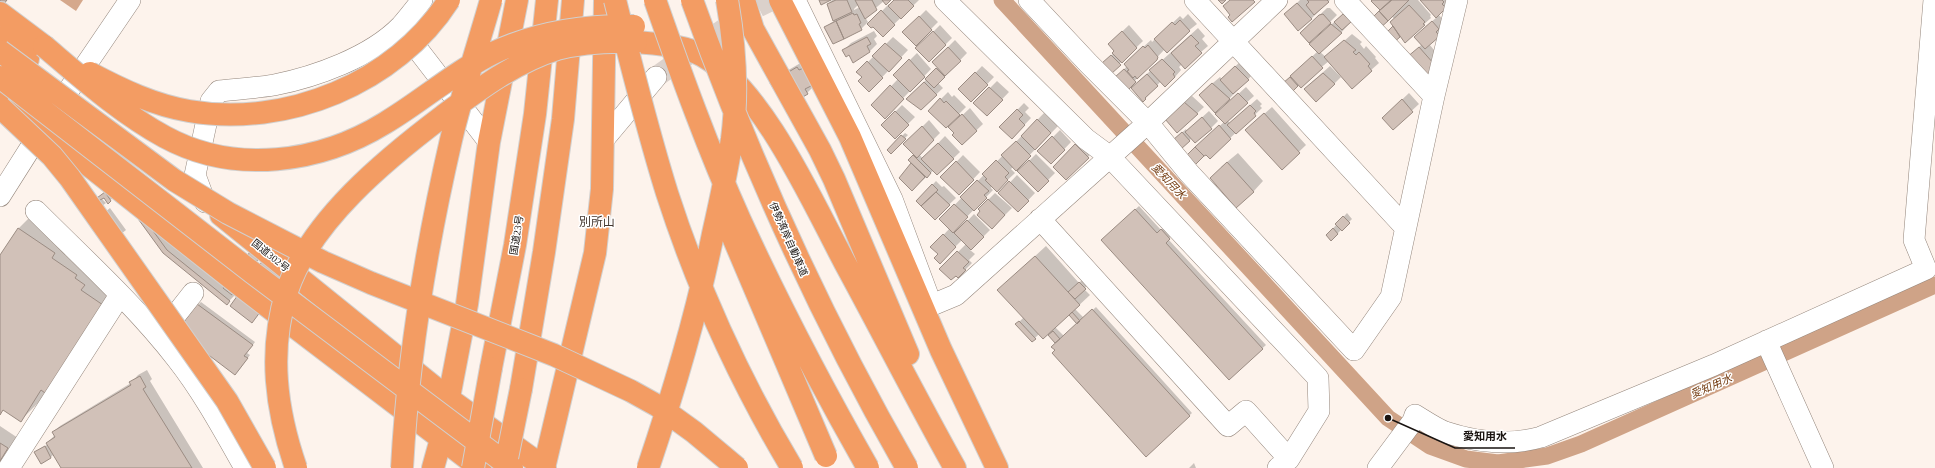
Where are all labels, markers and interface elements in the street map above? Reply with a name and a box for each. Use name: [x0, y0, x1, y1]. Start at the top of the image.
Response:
water label: 愛知用水: [1150, 161, 1189, 202]
street label: 伊勢湾岸自動車道: [767, 200, 810, 278]
street label: 国道23号: [508, 214, 525, 256]
district label: 別所山: [579, 215, 615, 229]
street label: 国道302号: [250, 237, 292, 274]
water label: 愛知用水: [1688, 371, 1734, 400]
callout: 愛知用水: [1455, 425, 1515, 448]
text: 愛知用水: [1463, 430, 1507, 442]

